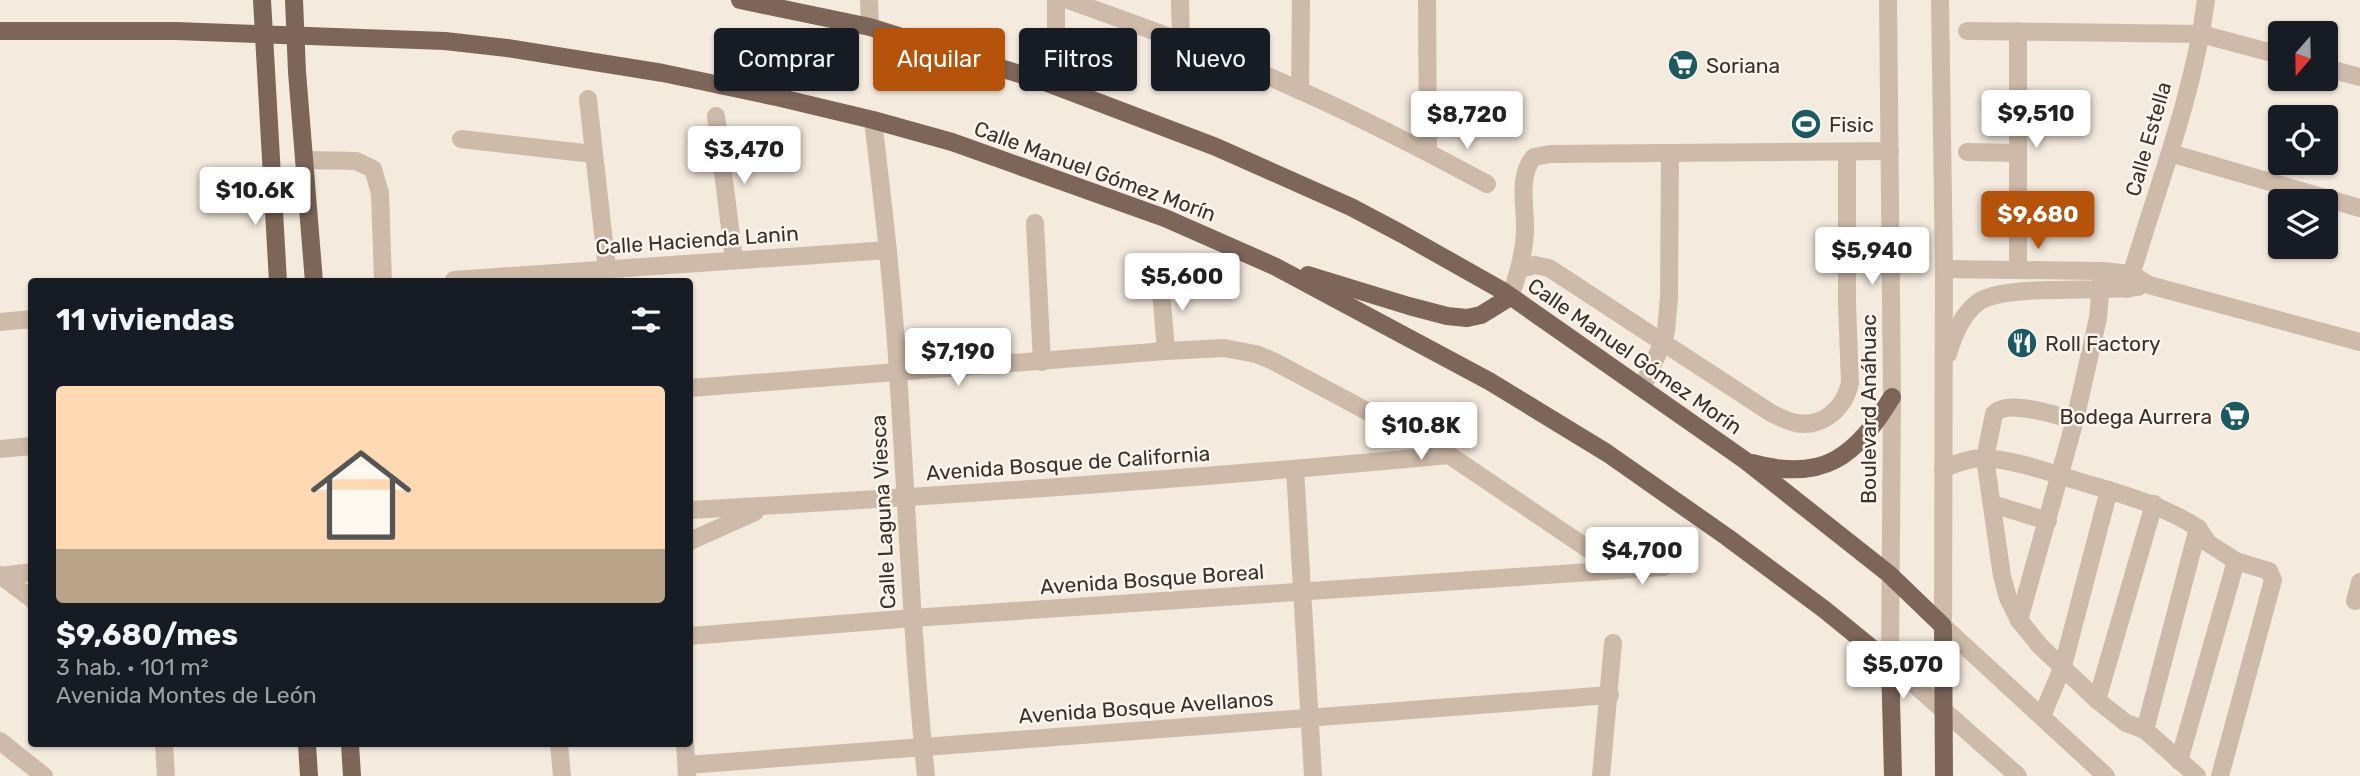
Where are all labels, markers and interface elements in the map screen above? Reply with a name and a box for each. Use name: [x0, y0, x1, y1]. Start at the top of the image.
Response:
north arrow: [2268, 21, 2338, 91]
map controls: [2268, 21, 2338, 259]
chip: Comprar: [714, 28, 859, 91]
chip: Alquilar: [873, 28, 1005, 91]
chip: Filtros: [1019, 28, 1137, 91]
chip: Nuevo: [1151, 28, 1270, 91]
supermarket icon: Soriana: [1666, 48, 1700, 82]
place label: Soriana: [1706, 53, 1780, 78]
street label: Calle Estella: [2120, 79, 2176, 199]
pin: $9,510: [1979, 90, 2093, 150]
pin: $8,720: [1410, 92, 1524, 151]
text: $9,510: [1997, 99, 2075, 127]
text: $8,720: [1427, 100, 1507, 128]
button: locate: [2268, 105, 2338, 175]
sports icon: Fisic: [1789, 107, 1823, 141]
place label: Fisic: [1829, 112, 1874, 137]
street label: Calle Manuel Gómez Morín: [971, 116, 1219, 226]
pin: $3,470: [687, 127, 801, 186]
text: $3,470: [704, 135, 784, 163]
pin: $10.6K: [198, 168, 312, 227]
text: $10.6K: [216, 176, 294, 204]
button: layers: [2268, 189, 2338, 259]
pin: $9,680: [1981, 191, 2095, 251]
text: $9,680: [1997, 200, 2079, 228]
street label: Calle Hacienda Lanin: [595, 220, 799, 260]
pin: $5,940: [1815, 228, 1929, 287]
text: $5,940: [1831, 236, 1913, 264]
pin: $5,600: [1125, 254, 1239, 313]
text: $5,600: [1141, 262, 1223, 290]
street label: Calle Manuel Gómez Morín: [1523, 272, 1747, 440]
icon: filters: [627, 301, 665, 339]
text: 11 viviendas: [56, 302, 235, 338]
street label: Boulevard Anáhuac: [1856, 314, 1881, 504]
restaurant icon: Roll Factory: [2005, 326, 2039, 360]
pin: $7,190: [901, 328, 1015, 388]
place label: Roll Factory: [2045, 331, 2161, 356]
text: $7,190: [921, 337, 995, 365]
supermarket icon: Bodega Aurrera: [2218, 399, 2252, 433]
pin: $10.8K: [1364, 402, 1478, 462]
place label: Bodega Aurrera: [2059, 404, 2212, 429]
text: $10.8K: [1381, 411, 1461, 439]
street label: Calle Laguna Viesca: [865, 414, 901, 610]
icon: home: [298, 432, 424, 558]
street label: Avenida Bosque de California: [925, 441, 1211, 485]
pin: $4,700: [1585, 528, 1699, 587]
text: $4,700: [1601, 536, 1683, 564]
street label: Avenida Bosque Boreal: [1039, 559, 1265, 599]
text: $9,680/mes: [56, 617, 238, 653]
pin: $5,070: [1846, 642, 1960, 701]
text: $5,070: [1863, 650, 1943, 678]
text: 3 hab. · 101 m²: [56, 653, 209, 681]
text: Avenida Montes de León: [56, 681, 317, 709]
street label: Avenida Bosque Avellanos: [1018, 686, 1274, 728]

